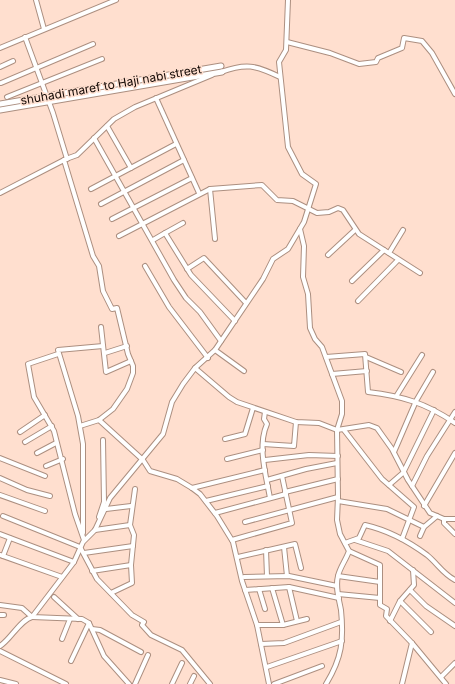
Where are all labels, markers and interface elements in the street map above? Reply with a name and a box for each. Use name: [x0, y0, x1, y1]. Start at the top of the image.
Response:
street label: shuhadi maref to Haji nabi street: [19, 61, 203, 108]

